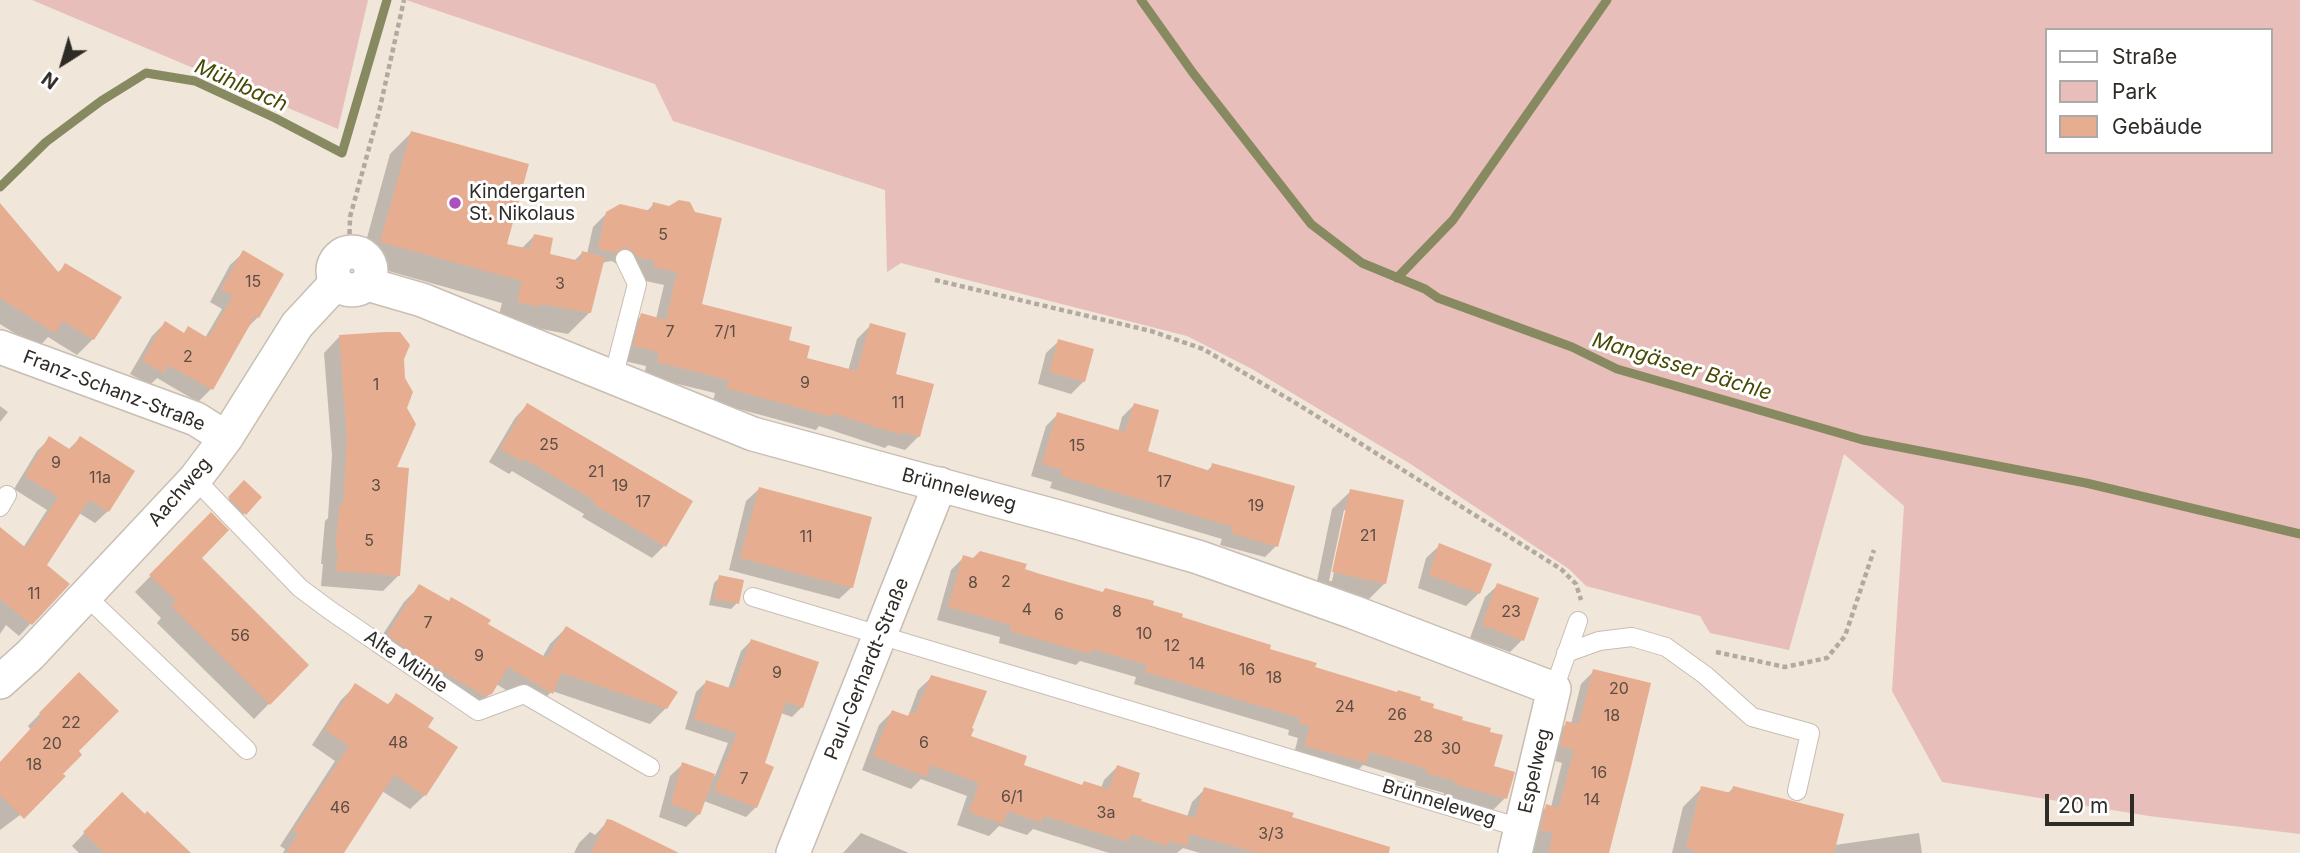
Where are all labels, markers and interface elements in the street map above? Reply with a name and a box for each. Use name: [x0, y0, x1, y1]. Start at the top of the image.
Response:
north arrow: [28, 28, 98, 98]
legend: [2044, 28, 2272, 154]
text: Straße: [2112, 44, 2177, 69]
water label: Mühlbach: [191, 54, 291, 118]
text: N: [37, 67, 63, 94]
text: Park: [2112, 79, 2157, 104]
text: Gebäude: [2112, 114, 2202, 139]
place label: Kindergarten St. Nikolaus: [469, 181, 586, 225]
marker: Kindergarten St. Nikolaus: [447, 195, 463, 211]
house number: 5: [658, 225, 668, 245]
house number: 15: [245, 272, 261, 292]
house number: 3: [555, 274, 565, 294]
house number: 7: [665, 322, 675, 342]
house number: 7/1: [714, 322, 736, 342]
water label: Mangässer Bächle: [1589, 328, 1775, 406]
street label: Franz-Schanz-Straße: [20, 346, 208, 436]
house number: 2: [183, 347, 193, 367]
house number: 9: [800, 373, 810, 393]
house number: 1: [373, 375, 379, 395]
house number: 11: [891, 393, 905, 413]
house number: 25: [539, 435, 559, 455]
house number: 15: [1069, 436, 1085, 456]
house number: 9: [51, 453, 61, 473]
street label: Aachweg: [144, 453, 216, 531]
house number: 21: [588, 462, 604, 482]
street label: Brünneleweg: [899, 464, 1019, 516]
house number: 11a: [89, 468, 111, 488]
house number: 17: [1156, 472, 1172, 492]
house number: 3: [371, 476, 381, 496]
house number: 19: [612, 476, 628, 496]
house number: 17: [635, 492, 651, 512]
house number: 19: [1248, 496, 1264, 516]
house number: 21: [1360, 526, 1376, 546]
house number: 11: [799, 527, 813, 547]
house number: 5: [364, 531, 374, 551]
house number: 2: [1001, 572, 1011, 592]
house number: 8: [968, 573, 978, 593]
street label: Paul-Gerhardt-Straße: [820, 575, 914, 763]
house number: 11: [27, 584, 41, 604]
house number: 4: [1022, 600, 1032, 620]
house number: 8: [1112, 602, 1122, 622]
house number: 23: [1501, 602, 1521, 622]
house number: 6: [1054, 605, 1064, 625]
house number: 7: [423, 613, 433, 633]
house number: 10: [1136, 624, 1152, 644]
house number: 56: [230, 626, 250, 646]
street label: Alte Mühle: [360, 626, 452, 698]
house number: 12: [1164, 636, 1180, 656]
house number: 9: [474, 646, 484, 666]
house number: 14: [1189, 654, 1205, 674]
house number: 16: [1239, 660, 1255, 680]
house number: 9: [772, 663, 782, 683]
house number: 18: [1266, 668, 1282, 688]
house number: 20: [1609, 679, 1629, 699]
house number: 24: [1335, 697, 1355, 717]
house number: 26: [1387, 705, 1407, 725]
house number: 18: [1604, 706, 1620, 726]
house number: 22: [61, 713, 81, 733]
street label: Espelweg: [1514, 726, 1556, 816]
house number: 28: [1413, 727, 1433, 747]
house number: 48: [388, 733, 408, 753]
house number: 6: [919, 733, 929, 753]
house number: 20: [42, 734, 62, 754]
house number: 30: [1441, 739, 1461, 759]
house number: 18: [26, 755, 42, 775]
house number: 16: [1591, 763, 1607, 783]
house number: 7: [739, 769, 749, 789]
street label: Brünneleweg: [1379, 775, 1499, 831]
scale bar: [2048, 780, 2137, 824]
house number: 6/1: [1001, 787, 1023, 807]
house number: 14: [1584, 790, 1600, 810]
text: 20 m: [2058, 793, 2108, 818]
house number: 46: [330, 798, 350, 818]
house number: 3a: [1097, 803, 1115, 823]
house number: 3/3: [1258, 824, 1284, 844]

